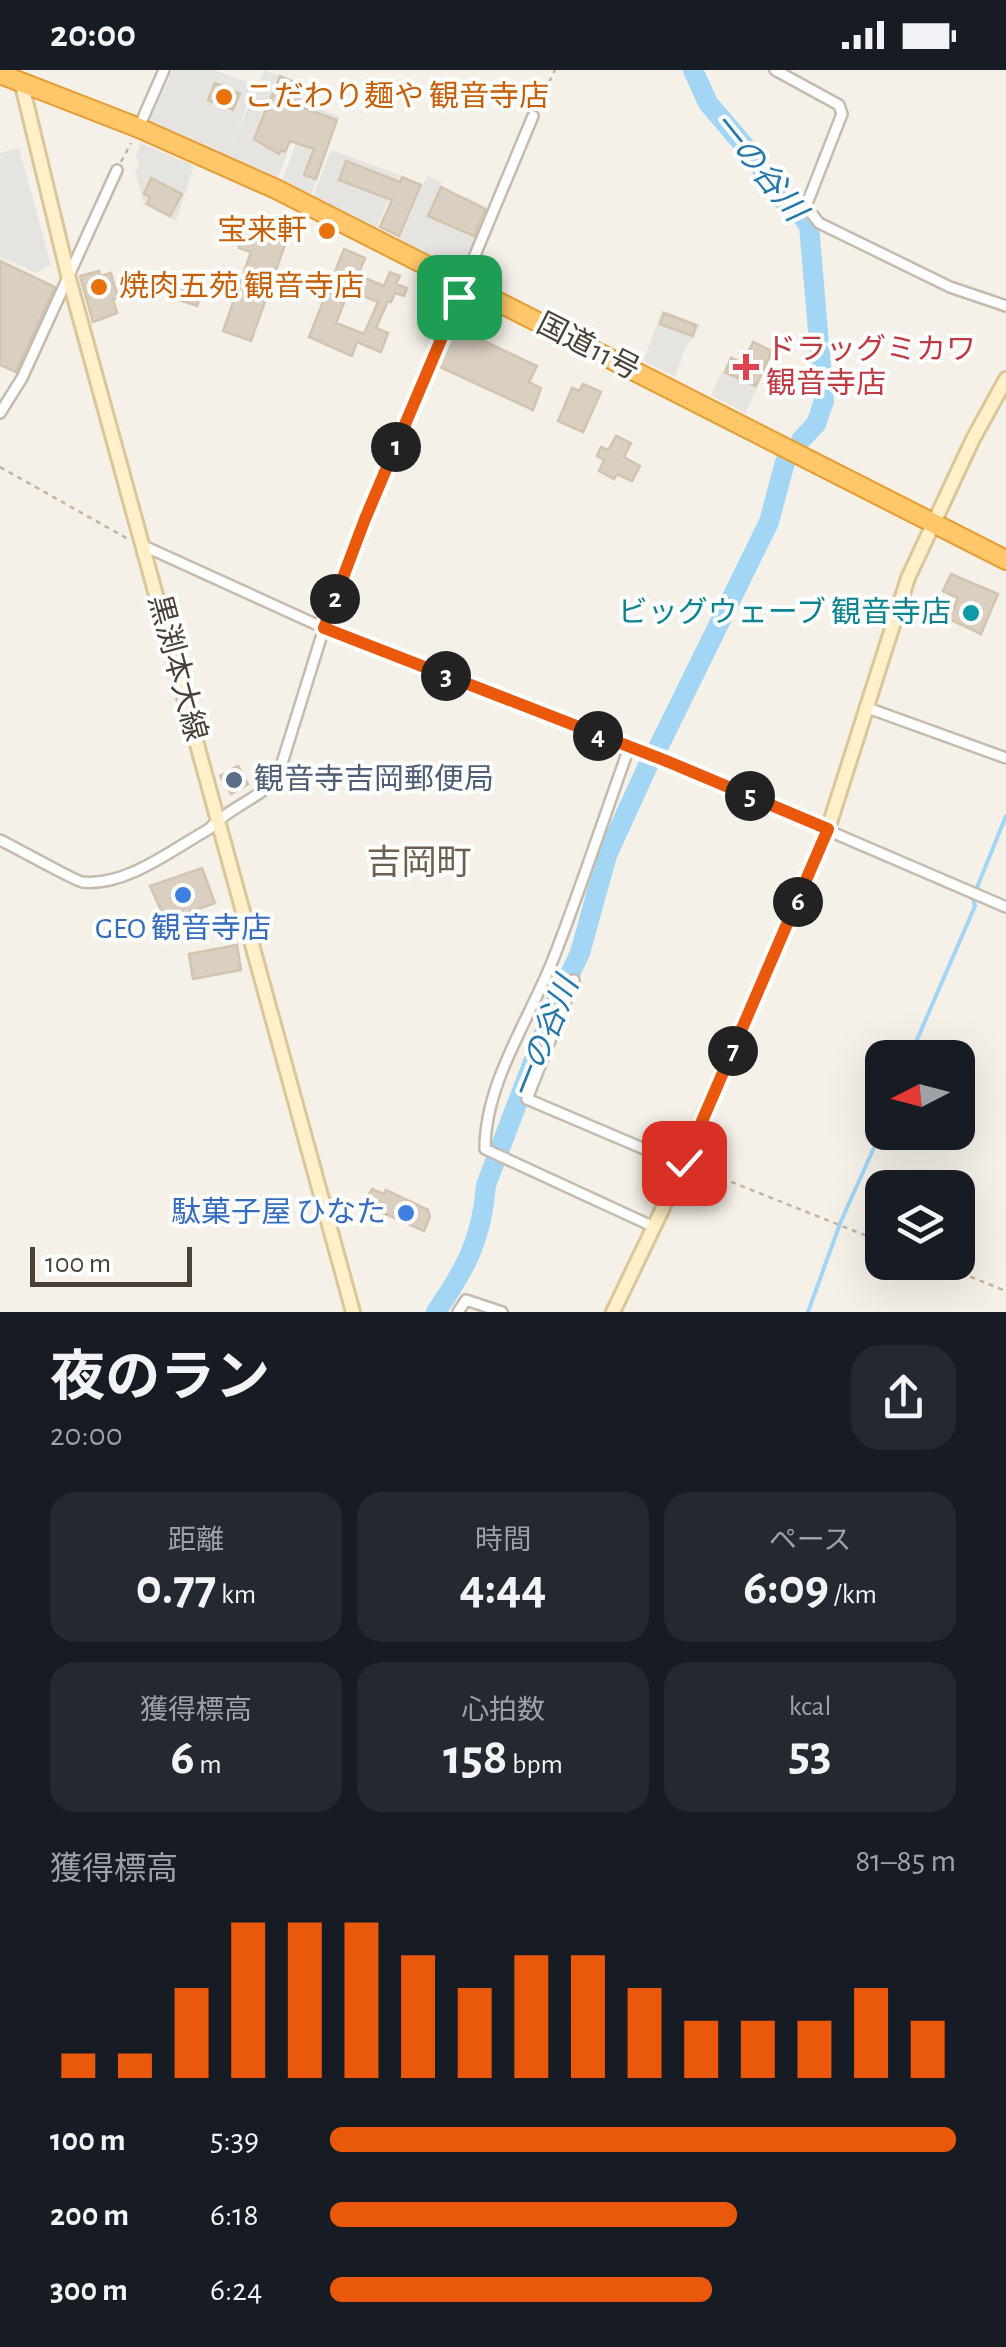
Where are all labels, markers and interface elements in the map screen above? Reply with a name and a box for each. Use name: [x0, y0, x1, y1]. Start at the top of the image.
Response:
text: 20:00: [50, 16, 136, 54]
place label: こだわり麺や 観音寺店: [244, 80, 549, 112]
marker: こだわり麺や 観音寺店: [213, 86, 235, 108]
water label: 一の谷川: [706, 107, 814, 229]
place label: 宝来軒: [217, 214, 307, 246]
marker: 宝来軒: [316, 220, 338, 242]
pin: [417, 255, 502, 340]
place label: 焼肉五苑 観音寺店: [119, 270, 364, 302]
icon: arrive: [432, 270, 487, 325]
marker: 焼肉五苑 観音寺店: [88, 276, 110, 298]
street label: 国道11号: [532, 308, 645, 385]
place label: ドラッグミカワ 観音寺店: [766, 333, 976, 399]
marker: ドラッグミカワ 観音寺店: [735, 356, 757, 378]
pin: 1: [371, 422, 421, 472]
text: 1: [391, 433, 401, 461]
pin: 2: [310, 574, 360, 624]
text: 2: [328, 585, 342, 613]
street label: 黒渕本大線: [143, 591, 213, 744]
place label: ビッグウェーブ 観音寺店: [618, 596, 951, 628]
marker: ビッグウェーブ 観音寺店: [960, 602, 982, 624]
pin: 3: [421, 651, 471, 701]
text: 3: [440, 662, 452, 690]
pin: 4: [573, 711, 623, 761]
text: 4: [591, 722, 605, 750]
place label: 観音寺吉岡郵便局: [254, 763, 494, 795]
marker: 観音寺吉岡郵便局: [223, 769, 245, 791]
pin: 5: [725, 771, 775, 821]
text: 5: [744, 782, 756, 810]
district label: 吉岡町: [366, 844, 472, 881]
pin: 6: [773, 877, 823, 927]
marker: GEO 観音寺店: [172, 884, 194, 906]
text: 6: [791, 888, 805, 916]
place label: GEO 観音寺店: [95, 912, 271, 944]
water label: 一の谷川: [505, 970, 585, 1103]
pin: 7: [708, 1026, 758, 1076]
text: 7: [727, 1037, 739, 1065]
north arrow: [865, 1040, 975, 1150]
map controls: [865, 1040, 975, 1280]
pin: [642, 1121, 727, 1206]
icon: check: [657, 1136, 712, 1191]
button: layers: [865, 1170, 975, 1280]
place label: 駄菓子屋 ひなた: [171, 1196, 386, 1228]
marker: 駄菓子屋 ひなた: [395, 1202, 417, 1224]
scale bar: [30, 1242, 192, 1286]
text: 100 m: [45, 1250, 111, 1278]
button: share: [851, 1345, 956, 1450]
text: 夜のラン: [50, 1351, 270, 1406]
text: 20:00: [50, 1419, 123, 1451]
text: 距離: [168, 1527, 224, 1555]
text: 時間: [475, 1527, 531, 1555]
text: ペース: [769, 1527, 851, 1555]
text: 0.77: [136, 1563, 216, 1613]
text: 4:44: [460, 1563, 546, 1613]
text: 6:09: [743, 1563, 829, 1613]
text: km: [216, 1581, 256, 1609]
text: /km: [829, 1581, 877, 1609]
text: kcal: [789, 1693, 831, 1721]
text: 獲得標高: [140, 1697, 252, 1725]
text: 心拍数: [461, 1697, 545, 1725]
text: 53: [788, 1729, 832, 1779]
text: 6: [170, 1733, 195, 1783]
text: 158: [443, 1733, 507, 1783]
text: m: [195, 1751, 222, 1779]
text: bpm: [507, 1751, 563, 1779]
text: 81–85 m: [855, 1845, 956, 1877]
text: 獲得標高: [50, 1853, 178, 1885]
text: 100 m: [50, 2124, 126, 2156]
text: 5:39: [210, 2124, 259, 2156]
text: 200 m: [50, 2199, 129, 2231]
text: 6:18: [210, 2199, 259, 2231]
text: 300 m: [50, 2274, 128, 2306]
text: 6:24: [210, 2274, 262, 2306]

